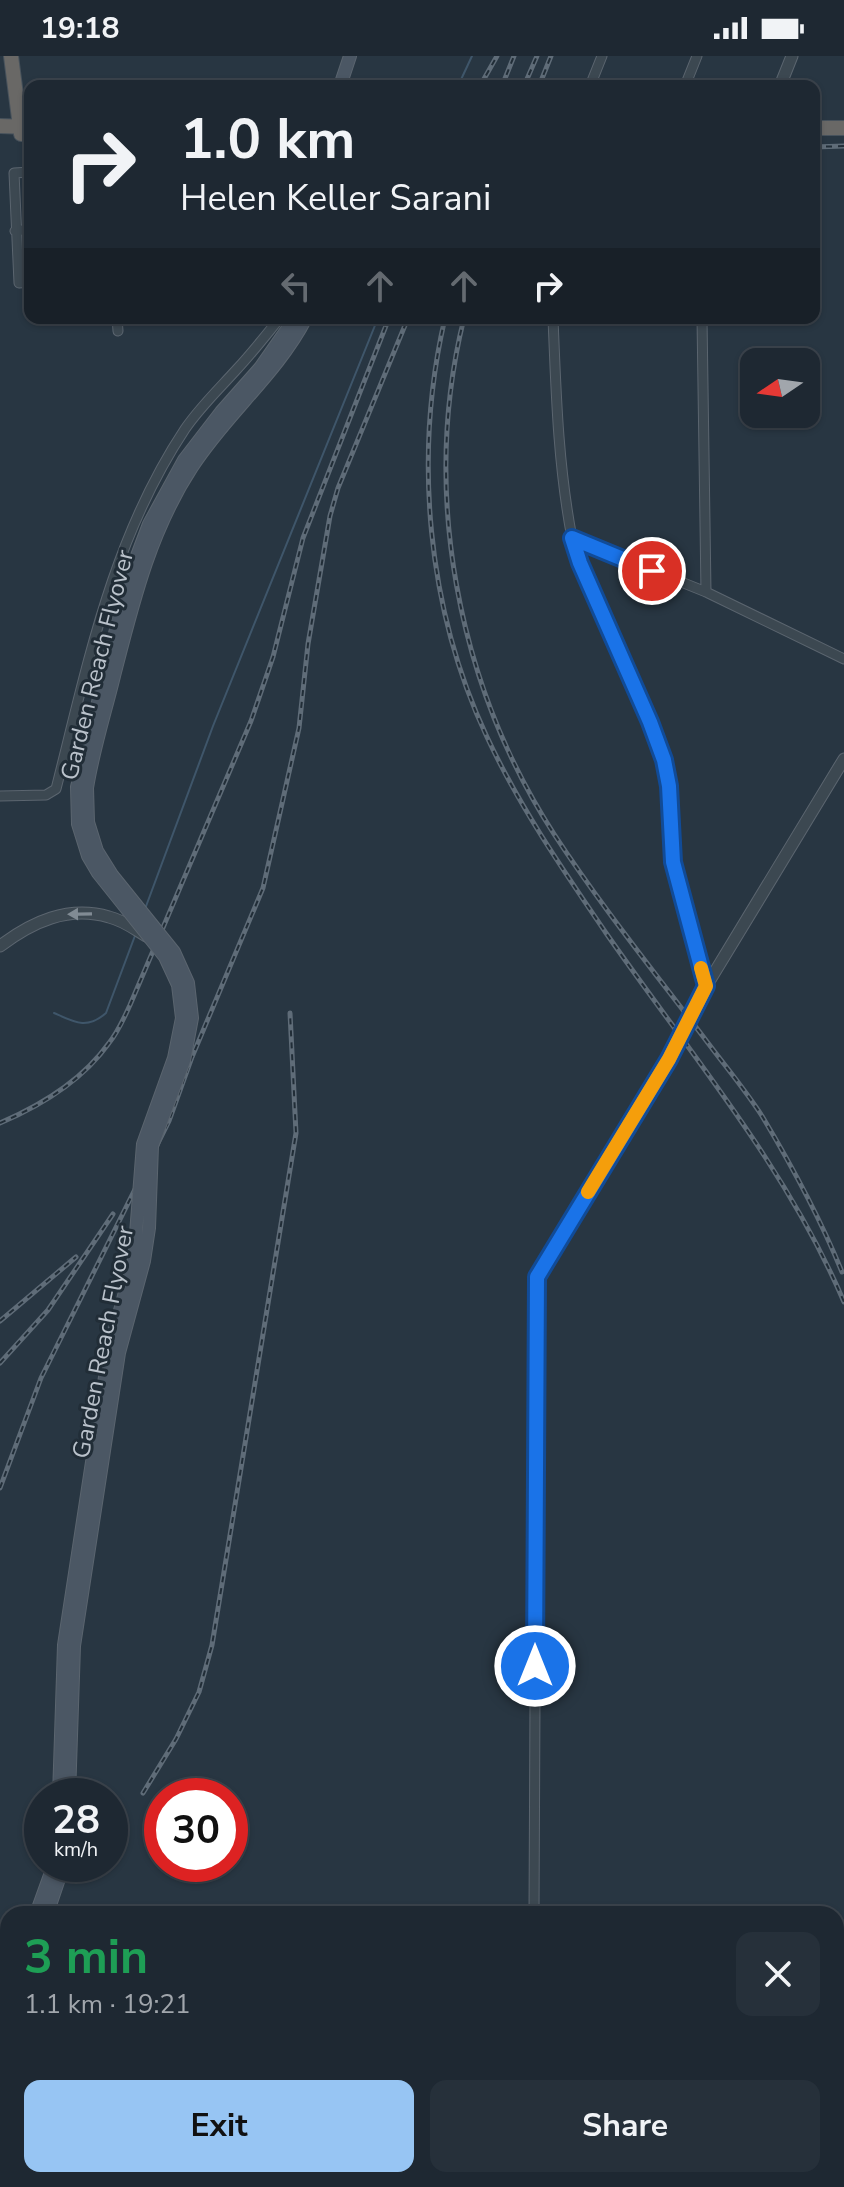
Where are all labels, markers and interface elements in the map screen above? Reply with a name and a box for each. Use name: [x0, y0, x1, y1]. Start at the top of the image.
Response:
text: 19:18: [40, 8, 119, 49]
text: 1.0 km: [180, 101, 355, 178]
icon: right: [48, 112, 152, 216]
text: Helen Keller Sarani: [180, 174, 491, 223]
icon: left: [274, 264, 318, 308]
icon: ahead: [358, 264, 402, 308]
icon: ahead: [442, 264, 486, 308]
icon: right: [526, 264, 570, 308]
north arrow: [740, 348, 820, 428]
map controls: [740, 348, 820, 428]
pin: [618, 537, 686, 605]
street label: Garden Reach Flyover: [53, 546, 141, 783]
icon: arrive: [630, 549, 674, 593]
one-way arrow: [67, 908, 92, 920]
street label: Garden Reach Flyover: [65, 1223, 141, 1461]
position arrow: [493, 1624, 577, 1708]
speed limit sign: 30: [144, 1778, 248, 1882]
text: 28: [52, 1793, 100, 1847]
text: km/h: [54, 1836, 98, 1863]
text: 3 min: [24, 1924, 148, 1990]
button: close: [736, 1932, 820, 2016]
text: 1.1 km · 19:21: [24, 1987, 191, 2022]
button: Exit: [24, 2080, 414, 2172]
button: Share: [430, 2080, 820, 2172]

